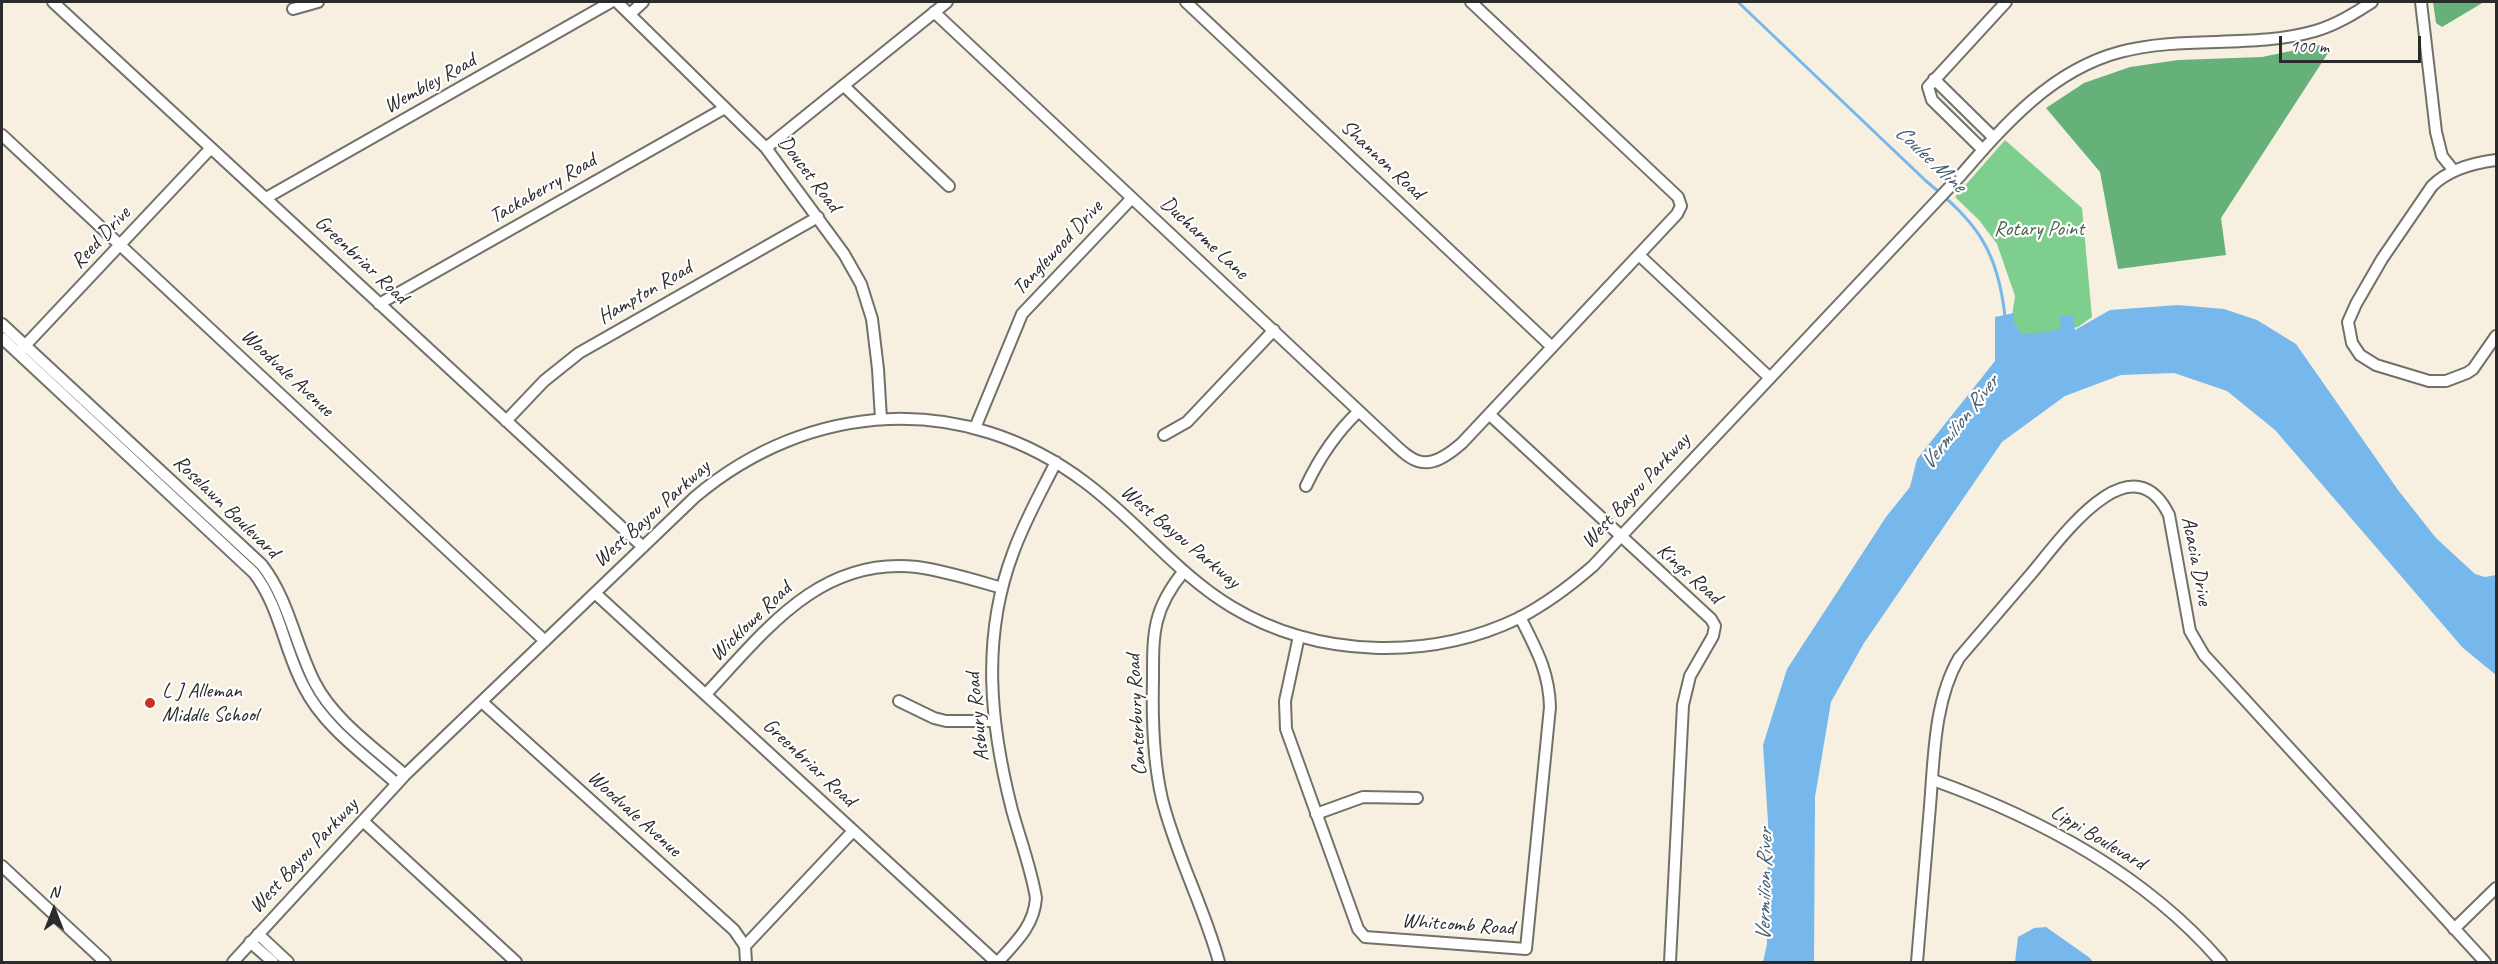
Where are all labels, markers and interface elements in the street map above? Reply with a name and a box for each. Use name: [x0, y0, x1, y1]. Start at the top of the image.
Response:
scale bar: [2282, 24, 2424, 62]
text: 100 m: [2290, 35, 2329, 57]
street label: Wembley Road: [380, 49, 480, 119]
street label: Shannon Road: [1335, 115, 1429, 205]
water label: Coulee Mine: [1889, 120, 1971, 198]
street label: Doucet Road: [772, 131, 846, 217]
street label: Tackaberry Road: [485, 148, 601, 230]
street label: Ducharme Lane: [1155, 191, 1253, 285]
street label: Tanglewood Drive: [1008, 195, 1108, 301]
street label: Reed Drive: [66, 202, 136, 274]
street label: Greenbriar Road: [309, 210, 413, 310]
park label: Rotary Point: [1994, 216, 2084, 242]
street label: Hampton Road: [593, 256, 697, 330]
street label: Woodvale Avenue: [235, 324, 339, 422]
water label: Vermilion River: [1915, 371, 2005, 475]
street label: West Bayou Parkway: [1576, 428, 1696, 554]
street label: Roselawn Boulevard: [167, 450, 285, 564]
street label: West Bayou Parkway: [589, 455, 715, 573]
street label: West Bayou Parkway: [1115, 480, 1245, 594]
street label: Acacia Drive: [2175, 514, 2217, 608]
street label: Kings Road: [1651, 538, 1727, 610]
street label: Wicklowe Road: [705, 577, 797, 667]
street label: Canterbury Road: [1121, 654, 1153, 776]
street label: Asbury Road: [961, 671, 995, 763]
place label: L J Alleman Middle School: [162, 678, 258, 728]
marker: L J Alleman Middle School: [143, 696, 157, 710]
street label: Greenbriar Road: [757, 713, 861, 813]
street label: Woodvale Avenue: [582, 765, 686, 863]
street label: West Bayou Parkway: [244, 793, 364, 919]
street label: Lippi Boulevard: [2046, 800, 2150, 876]
water label: Vermilion River: [1751, 829, 1779, 941]
north arrow: [24, 880, 84, 940]
text: N: [49, 882, 59, 902]
street label: Whitcomb Road: [1401, 908, 1515, 942]

